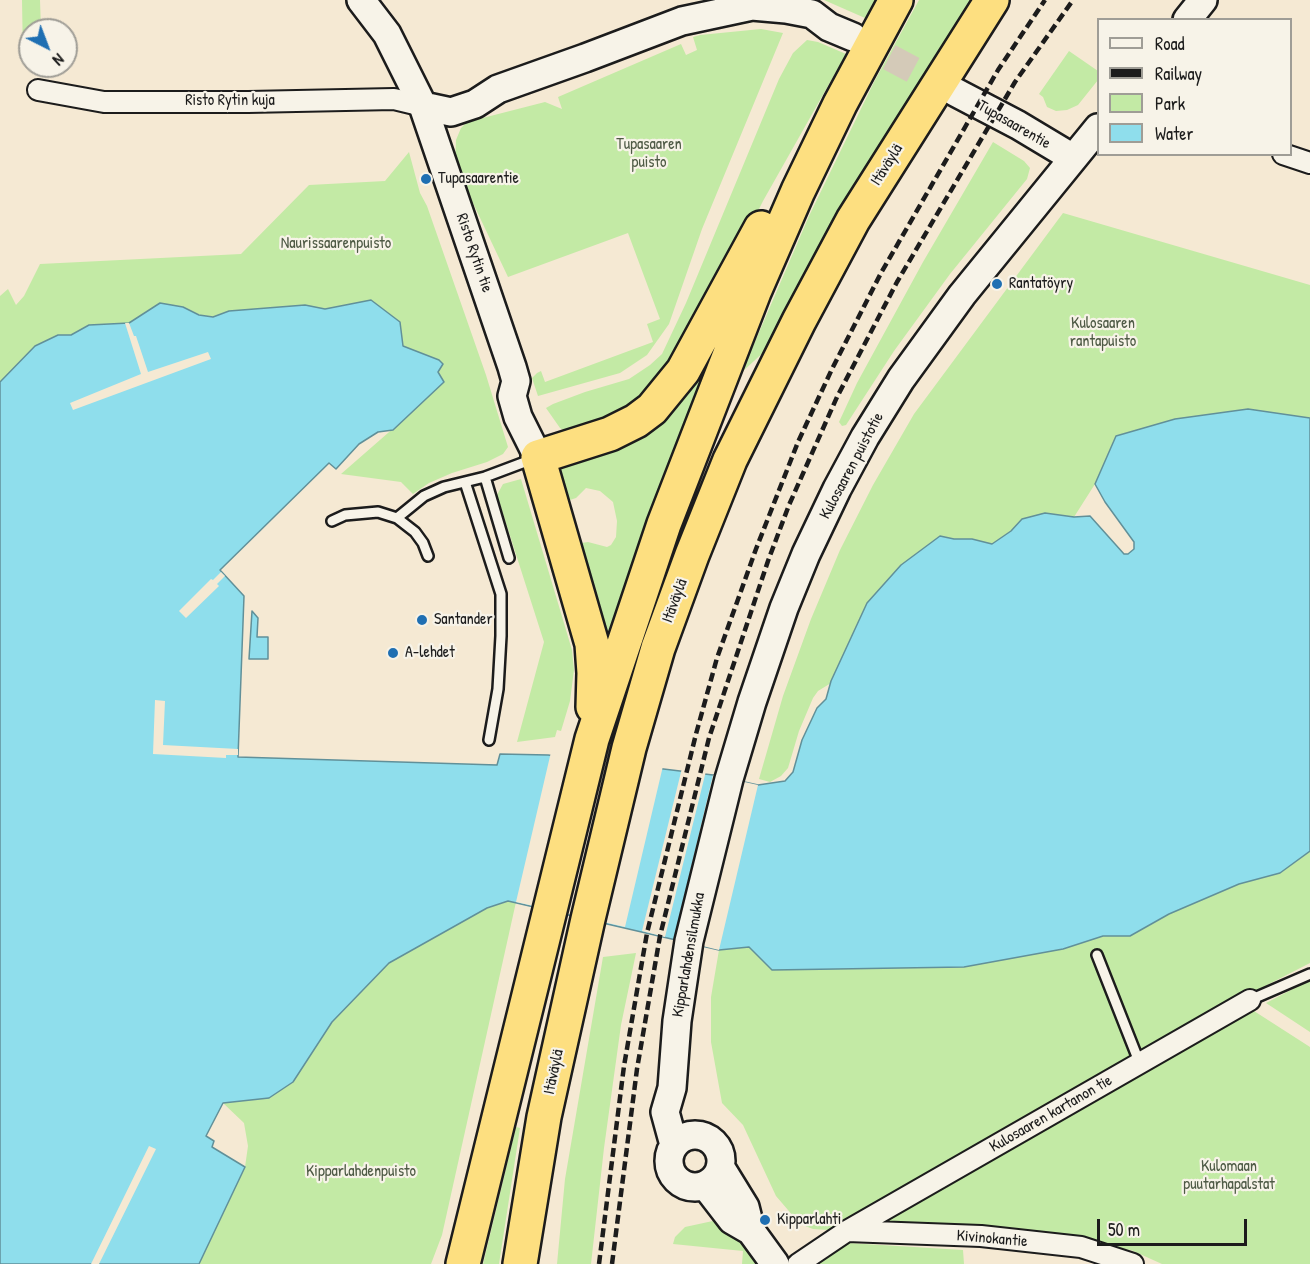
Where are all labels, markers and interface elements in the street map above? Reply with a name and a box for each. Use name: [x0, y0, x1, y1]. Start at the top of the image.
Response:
north arrow: [18, 18, 78, 78]
legend: [1097, 18, 1292, 156]
text: Road: [1155, 31, 1185, 56]
text: N: [48, 49, 69, 71]
text: Railway: [1155, 61, 1202, 86]
street label: Risto Rytin kuja: [185, 91, 275, 111]
text: Park: [1155, 91, 1185, 116]
street label: Tupasaarentie: [974, 96, 1054, 154]
text: Water: [1155, 121, 1193, 146]
park label: Tupasaaren puisto: [616, 135, 682, 173]
street label: Itäväylä: [867, 141, 907, 189]
place label: Tupasaarentie: [438, 169, 519, 189]
marker: Tupasaarentie: [419, 172, 433, 186]
street label: Risto Rytin tie: [452, 211, 496, 295]
park label: Naurissaarenpuisto: [281, 234, 391, 254]
place label: Rantatöyry: [1009, 274, 1073, 294]
marker: Rantatöyry: [990, 277, 1004, 291]
park label: Kulosaaren rantapuisto: [1070, 314, 1136, 352]
street label: Kulosaaren puistotie: [816, 409, 888, 523]
street label: Itäväylä: [658, 576, 692, 626]
place label: Santander: [434, 610, 493, 630]
marker: Santander: [415, 613, 429, 627]
place label: A-lehdet: [405, 643, 455, 663]
marker: A-lehdet: [386, 646, 400, 660]
street label: Kipparlahdensilmukka: [669, 891, 709, 1019]
street label: Itäväylä: [540, 1048, 568, 1096]
street label: Kulosaaren kartanon tie: [986, 1071, 1116, 1157]
park label: Kulomaan puutarhapalstat: [1183, 1157, 1275, 1195]
park label: Kipparlahdenpuisto: [306, 1162, 416, 1182]
scale bar: [1100, 1207, 1250, 1245]
place label: Kipparlahti: [777, 1210, 841, 1230]
marker: Kipparlahti: [758, 1213, 772, 1227]
text: 50 m: [1108, 1217, 1140, 1242]
street label: Kivinokantie: [956, 1226, 1028, 1252]

